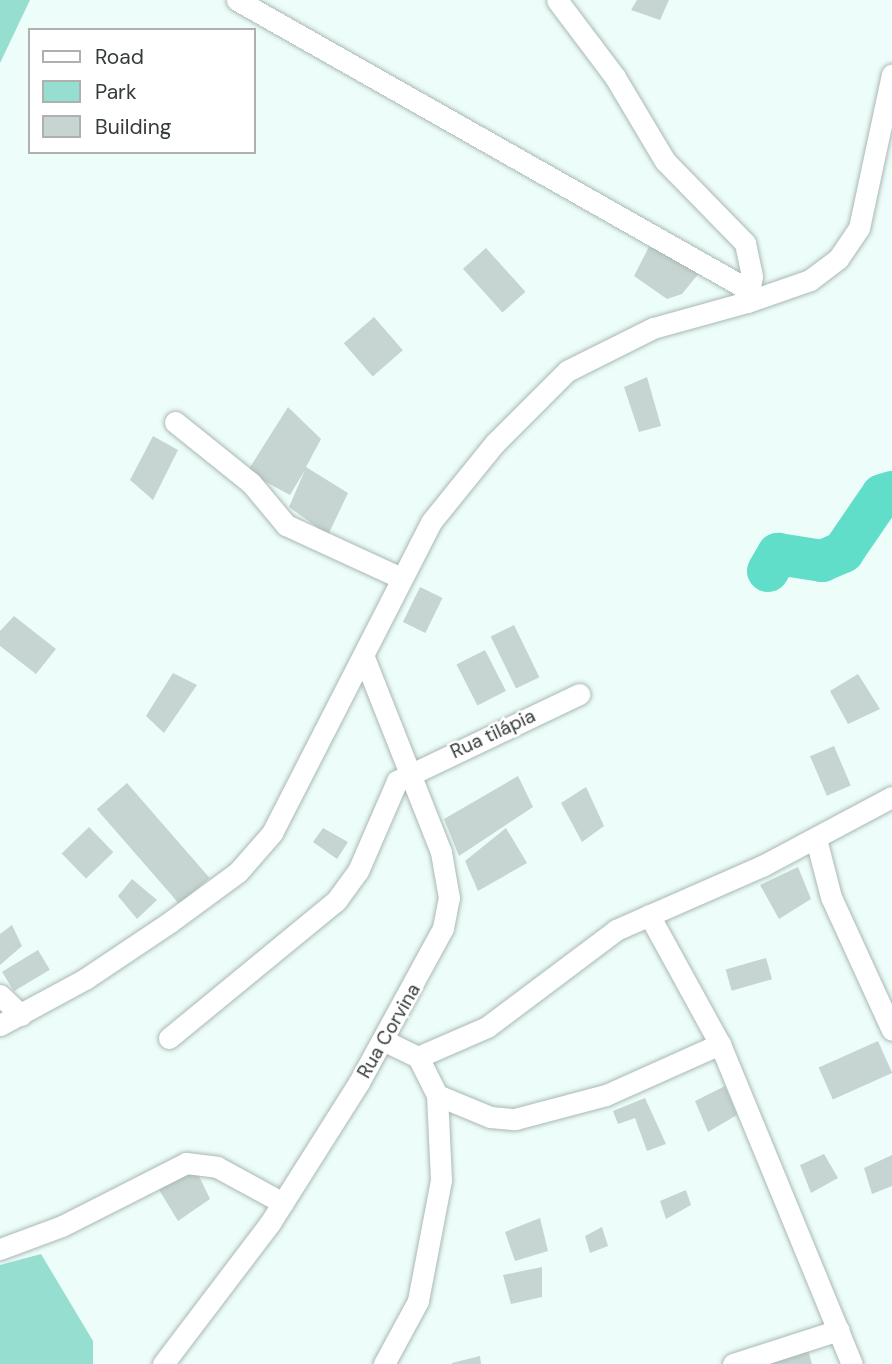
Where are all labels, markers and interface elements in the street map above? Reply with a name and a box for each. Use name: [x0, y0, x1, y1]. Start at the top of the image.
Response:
legend: [28, 28, 256, 154]
text: Road: [95, 43, 144, 71]
text: Park: [95, 78, 136, 106]
text: Building: [95, 113, 171, 141]
street label: Rua tilápia: [447, 704, 539, 764]
street label: Rua Corvina: [353, 980, 425, 1082]

